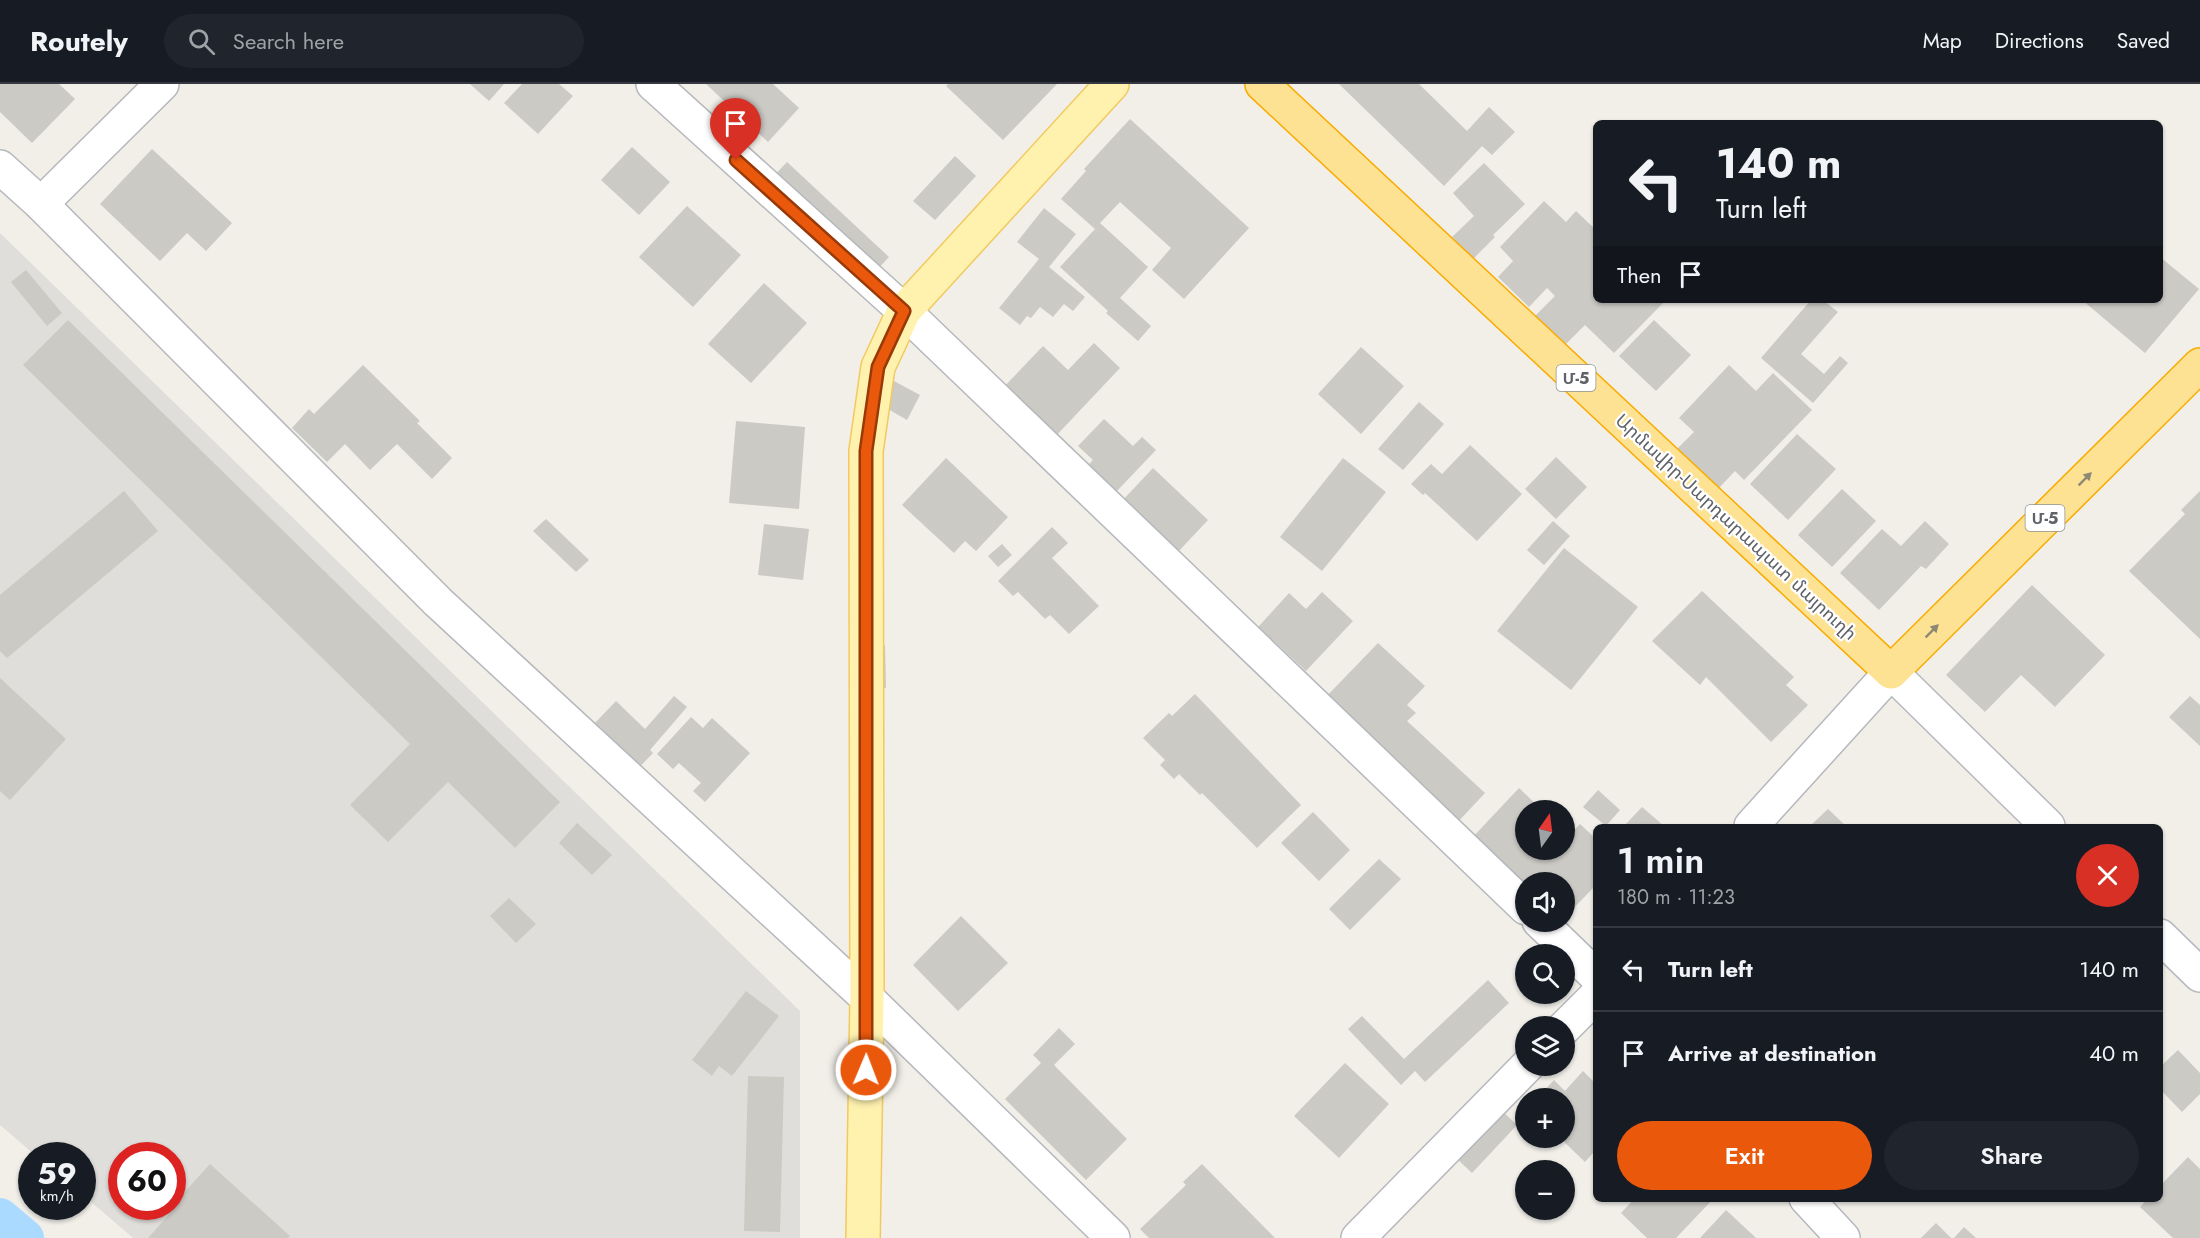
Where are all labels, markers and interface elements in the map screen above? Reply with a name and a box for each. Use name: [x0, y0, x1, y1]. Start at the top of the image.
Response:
search box: [164, 14, 584, 68]
text: Routely: [30, 21, 128, 62]
icon: search: [185, 25, 218, 58]
text: Search here: [233, 25, 344, 57]
text: Map: [1923, 26, 1962, 56]
text: Directions: [1995, 26, 2084, 56]
text: Saved: [2117, 26, 2170, 56]
pin: [710, 98, 761, 160]
icon: arrive: [719, 107, 752, 140]
text: 140 m: [1716, 133, 1842, 194]
icon: left: [1617, 144, 1695, 222]
text: Turn left: [1716, 189, 1806, 228]
icon: arrive: [1674, 258, 1707, 291]
text: Then: [1617, 259, 1662, 291]
road number: Մ-5: [1556, 365, 1596, 391]
street label: Արմավիր-Սարդարապատ մայրուղի: [1609, 408, 1863, 646]
one-way arrow: [2078, 472, 2092, 486]
road number: Մ-5: [2026, 505, 2064, 531]
one-way arrow: [1925, 624, 1940, 638]
north arrow: [1515, 800, 1575, 860]
map controls: [1515, 800, 1575, 1220]
text: 1 min: [1617, 834, 1704, 886]
button: close: [2076, 844, 2139, 907]
button: sound: [1515, 872, 1575, 932]
text: 180 m · 11:23: [1617, 883, 1735, 912]
button: search: [1515, 944, 1575, 1004]
icon: left: [1617, 953, 1650, 986]
text: Turn left: [1668, 953, 1753, 985]
text: 140 m: [2079, 953, 2139, 985]
button: layers: [1515, 1016, 1575, 1076]
icon: arrive: [1617, 1037, 1650, 1070]
text: Arrive at destination: [1668, 1037, 1877, 1069]
text: 40 m: [2089, 1037, 2139, 1069]
position arrow: [834, 1038, 898, 1102]
button: +: [1515, 1088, 1575, 1148]
button: Exit: [1617, 1121, 1872, 1190]
button: Share: [1884, 1121, 2139, 1190]
speed limit sign: 60: [108, 1142, 186, 1220]
text: 59: [37, 1152, 77, 1195]
button: −: [1515, 1160, 1575, 1220]
text: km/h: [40, 1185, 74, 1207]

